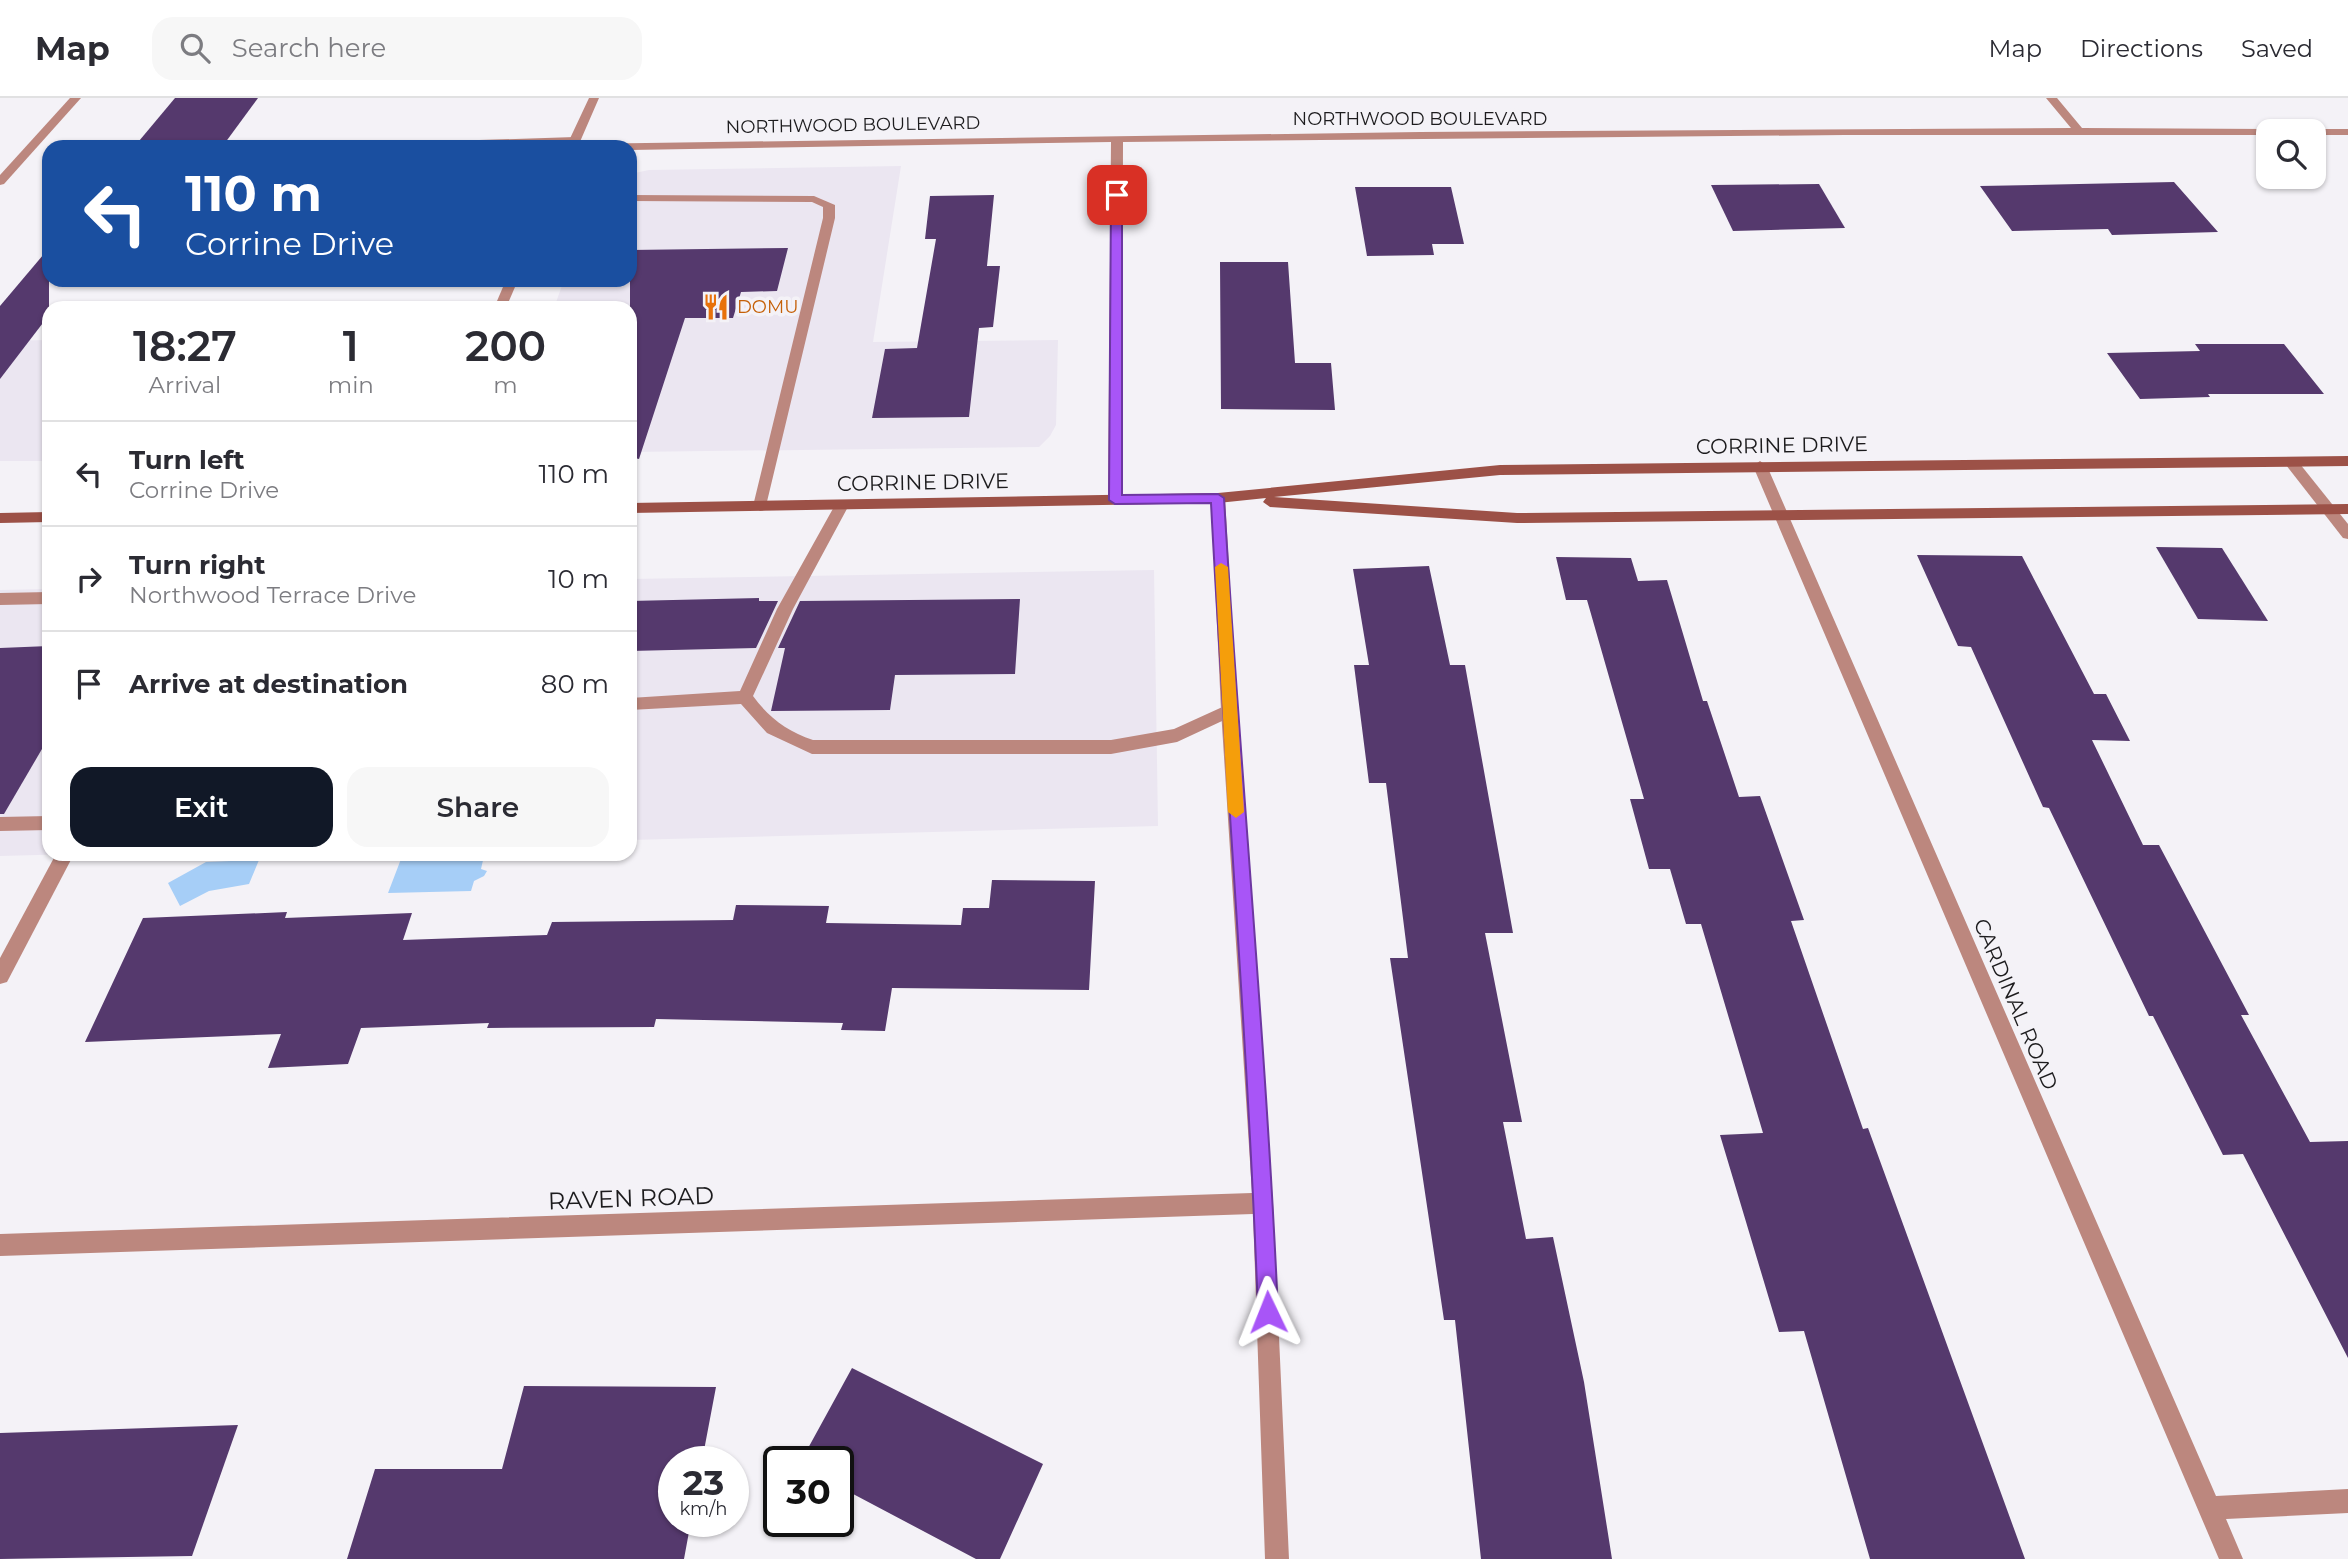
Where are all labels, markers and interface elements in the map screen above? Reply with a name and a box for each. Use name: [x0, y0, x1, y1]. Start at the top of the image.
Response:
search box: [152, 17, 642, 80]
text: Map: [35, 28, 110, 68]
icon: search: [176, 29, 214, 67]
text: Search here: [232, 32, 386, 64]
text: Map: [1989, 34, 2042, 63]
text: Directions: [2080, 34, 2203, 63]
text: Saved: [2241, 34, 2313, 63]
street label: NORTHWOOD BOULEVARD: [1293, 108, 1547, 130]
street label: NORTHWOOD BOULEVARD: [725, 112, 981, 138]
map controls: [2256, 119, 2326, 189]
button: search: [2256, 119, 2326, 189]
text: 110 m: [185, 164, 322, 223]
pin: [1087, 165, 1147, 225]
icon: left: [70, 168, 161, 259]
icon: arrive: [1098, 176, 1136, 214]
text: Corrine Drive: [185, 224, 394, 263]
restaurant icon: DOMU: [701, 292, 731, 322]
place label: DOMU: [737, 296, 798, 318]
text: 18:27: [133, 320, 237, 372]
text: 1: [343, 320, 359, 372]
text: 200: [465, 320, 546, 372]
text: Arrival: [149, 371, 221, 399]
text: min: [328, 371, 374, 399]
text: m: [493, 371, 518, 399]
street label: CORRINE DRIVE: [1696, 431, 1868, 459]
text: Turn left: [129, 444, 245, 476]
icon: left: [70, 455, 108, 493]
text: 110 m: [539, 458, 609, 490]
street label: CORRINE DRIVE: [837, 468, 1009, 496]
text: Corrine Drive: [129, 476, 279, 504]
text: Turn right: [129, 549, 265, 581]
icon: right: [70, 560, 108, 598]
text: 10 m: [548, 563, 609, 595]
text: Northwood Terrace Drive: [129, 581, 416, 609]
icon: arrive: [70, 665, 108, 703]
text: Arrive at destination: [129, 668, 408, 700]
text: 80 m: [541, 668, 609, 700]
button: Exit: [70, 767, 333, 847]
button: Share: [347, 767, 609, 847]
street label: CARDINAL ROAD: [1969, 915, 2063, 1093]
street label: RAVEN ROAD: [547, 1181, 715, 1215]
position arrow: [1231, 1275, 1305, 1349]
speed limit sign: 30: [763, 1446, 854, 1537]
text: 23: [683, 1461, 724, 1504]
text: km/h: [679, 1498, 728, 1520]

